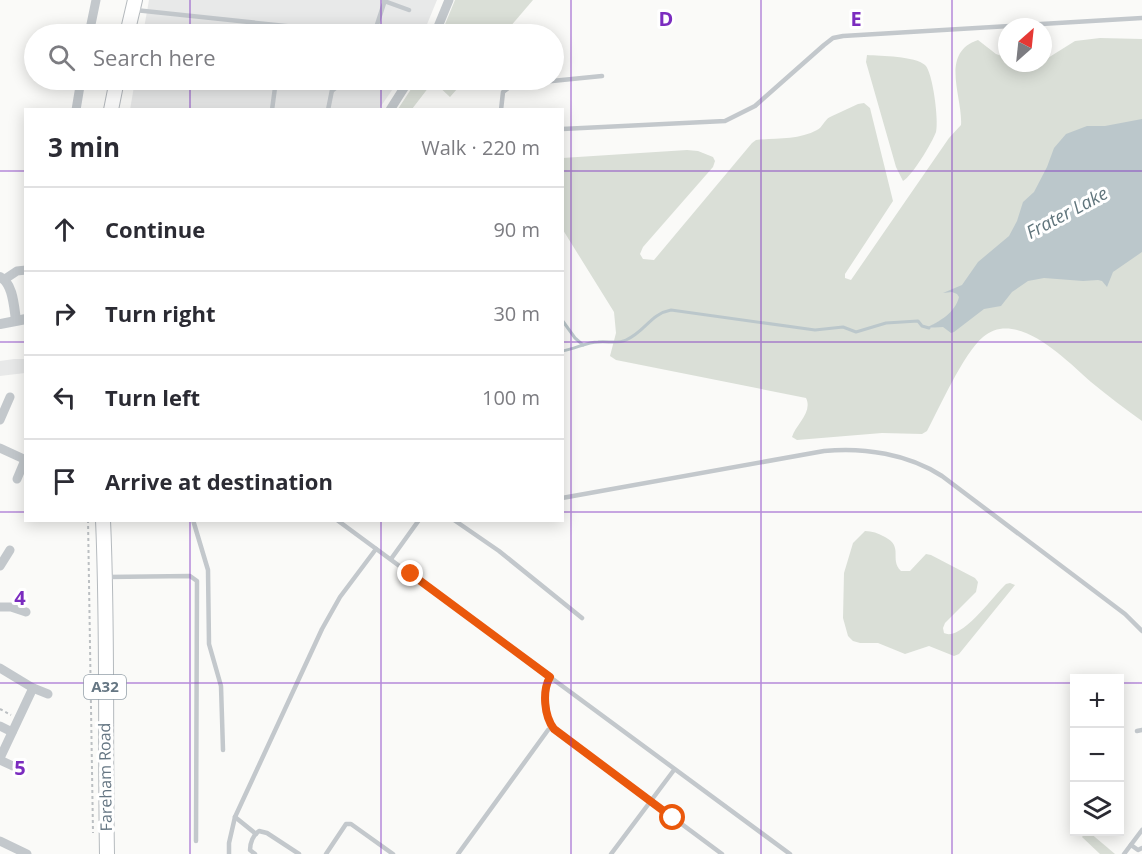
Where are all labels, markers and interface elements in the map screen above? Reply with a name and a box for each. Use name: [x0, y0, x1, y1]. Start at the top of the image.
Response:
text: D: [659, 5, 673, 32]
text: E: [850, 5, 862, 32]
north arrow: [998, 18, 1052, 72]
search box: [24, 24, 564, 90]
icon: search: [45, 41, 78, 74]
text: Search here: [93, 42, 216, 72]
text: 3 min: [48, 129, 120, 165]
text: Walk · 220 m: [421, 134, 540, 161]
water label: Frater Lake: [1022, 181, 1112, 244]
icon: ahead: [48, 213, 81, 246]
text: Continue: [105, 214, 205, 244]
text: 90 m: [493, 216, 540, 243]
icon: right: [48, 297, 81, 330]
text: Turn right: [105, 298, 216, 328]
text: 30 m: [493, 300, 540, 327]
icon: left: [48, 381, 81, 414]
text: Turn left: [105, 382, 200, 412]
text: 100 m: [482, 384, 540, 411]
icon: arrive: [48, 465, 81, 498]
text: Arrive at destination: [105, 466, 333, 496]
route end: [397, 560, 423, 586]
text: 4: [14, 584, 26, 611]
map controls: [1070, 674, 1124, 836]
button: +: [1070, 674, 1124, 728]
road number: A32: [84, 675, 126, 699]
street label: Fareham Road: [93, 723, 117, 831]
button: −: [1070, 728, 1124, 782]
text: 5: [14, 754, 26, 781]
button: layers: [1070, 782, 1124, 836]
route start: [659, 804, 685, 830]

